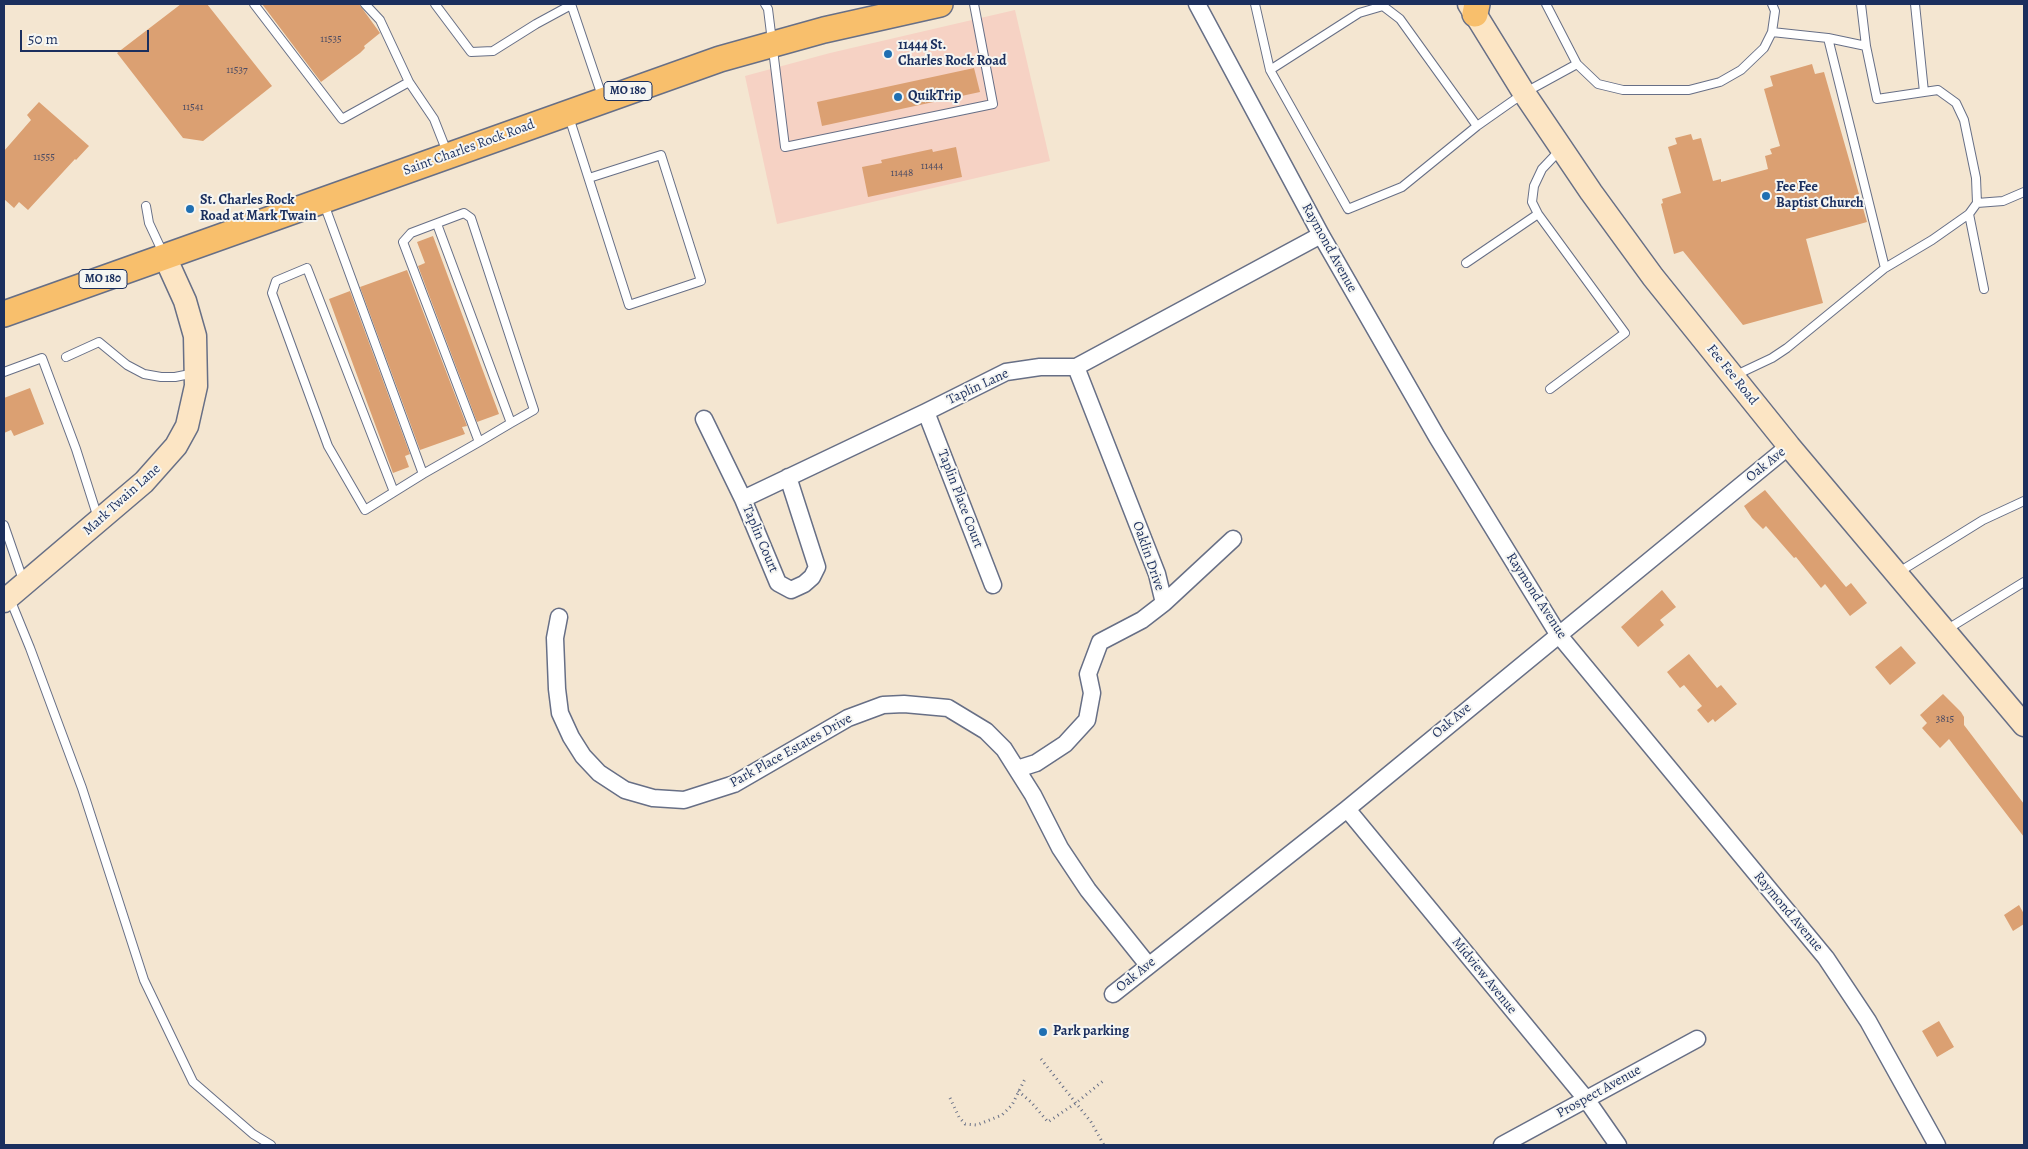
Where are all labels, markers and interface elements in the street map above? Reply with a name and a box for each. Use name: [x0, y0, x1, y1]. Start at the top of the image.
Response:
scale bar: [22, 20, 151, 52]
text: 50 m: [28, 29, 58, 49]
house number: 11535: [320, 32, 342, 46]
place label: 11444 St. Charles Rock Road: [898, 38, 1006, 70]
marker: 11444 St. Charles Rock Road: [882, 48, 894, 60]
house number: 11537: [226, 63, 248, 77]
road number: MO 180: [604, 82, 652, 100]
place label: QuikTrip: [908, 89, 961, 105]
marker: QuikTrip: [892, 91, 904, 103]
house number: 11541: [183, 100, 203, 114]
street label: Saint Charles Rock Road: [401, 116, 537, 180]
house number: 11555: [33, 150, 55, 164]
house number: 11444: [921, 159, 943, 173]
house number: 11448: [891, 166, 913, 180]
place label: Fee Fee Baptist Church: [1776, 180, 1864, 212]
marker: Fee Fee Baptist Church: [1760, 190, 1772, 202]
place label: St. Charles Rock Road at Mark Twain: [200, 193, 317, 226]
street label: Raymond Avenue: [1298, 201, 1360, 295]
marker: St. Charles Rock Road at Mark Twain: [184, 203, 196, 215]
road number: MO 180: [79, 270, 127, 288]
street label: Fee Fee Road: [1703, 341, 1761, 409]
street label: Taplin Lane: [944, 365, 1012, 409]
street label: Oak Ave: [1743, 444, 1789, 486]
street label: Taplin Place Court: [934, 447, 986, 551]
street label: Mark Twain Lane: [80, 461, 164, 539]
street label: Taplin Court: [738, 503, 782, 575]
street label: Oaklin Drive: [1128, 519, 1168, 593]
street label: Raymond Avenue: [1502, 550, 1570, 642]
street label: Oak Ave: [1429, 700, 1475, 742]
street label: Park Place Estates Drive: [727, 710, 855, 792]
house number: 3815: [1936, 712, 1954, 726]
street label: Raymond Avenue: [1750, 869, 1826, 955]
street label: Midview Avenue: [1448, 934, 1520, 1018]
street label: Oak Ave: [1113, 954, 1159, 996]
place label: Park parking: [1053, 1024, 1129, 1040]
marker: Park parking: [1037, 1026, 1049, 1038]
street label: Prospect Avenue: [1554, 1062, 1644, 1122]

